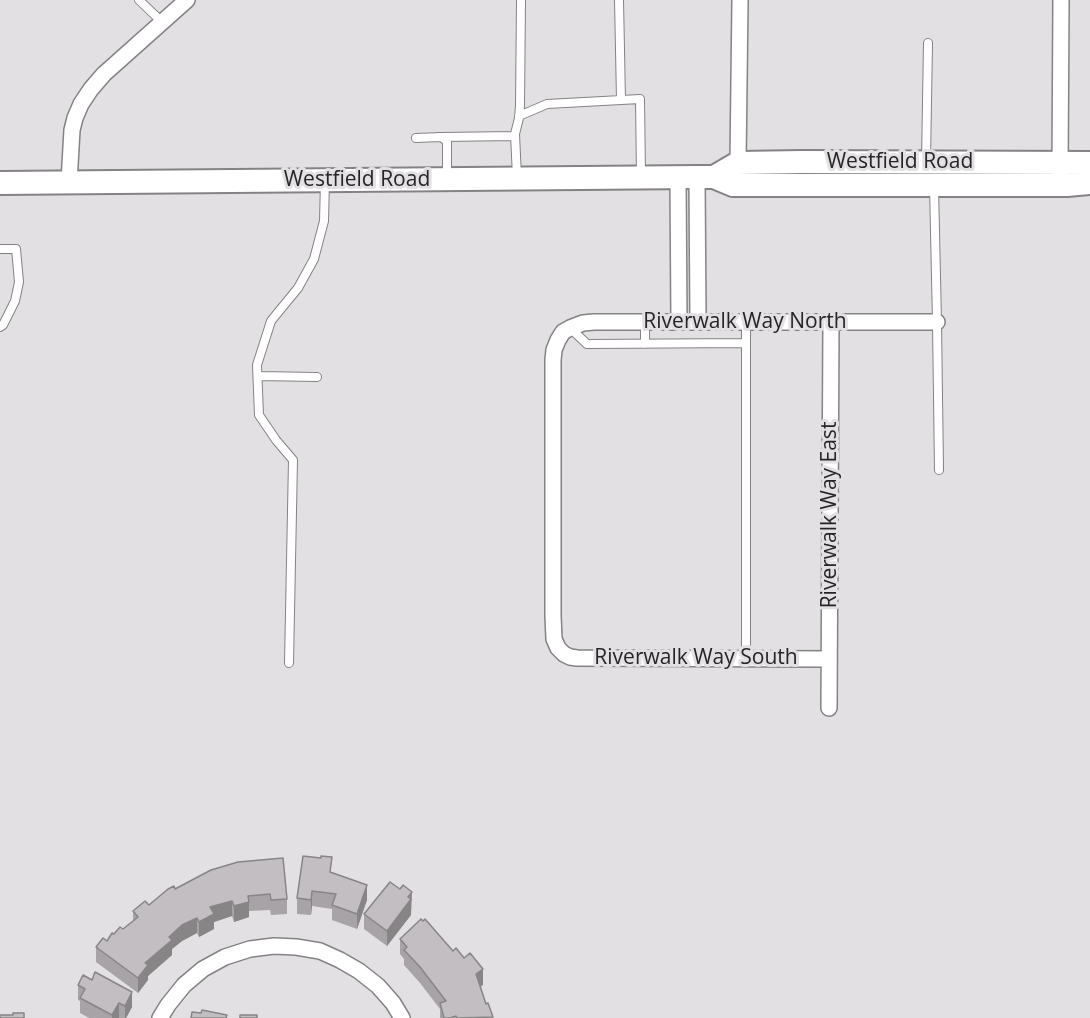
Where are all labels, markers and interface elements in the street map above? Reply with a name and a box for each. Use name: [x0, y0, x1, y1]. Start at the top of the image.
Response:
street label: Westfield Road: [827, 149, 973, 175]
street label: Westfield Road: [284, 167, 430, 193]
street label: Riverwalk Way North: [643, 309, 847, 335]
street label: Riverwalk Way East: [817, 422, 843, 608]
street label: Riverwalk Way South: [594, 645, 798, 671]

